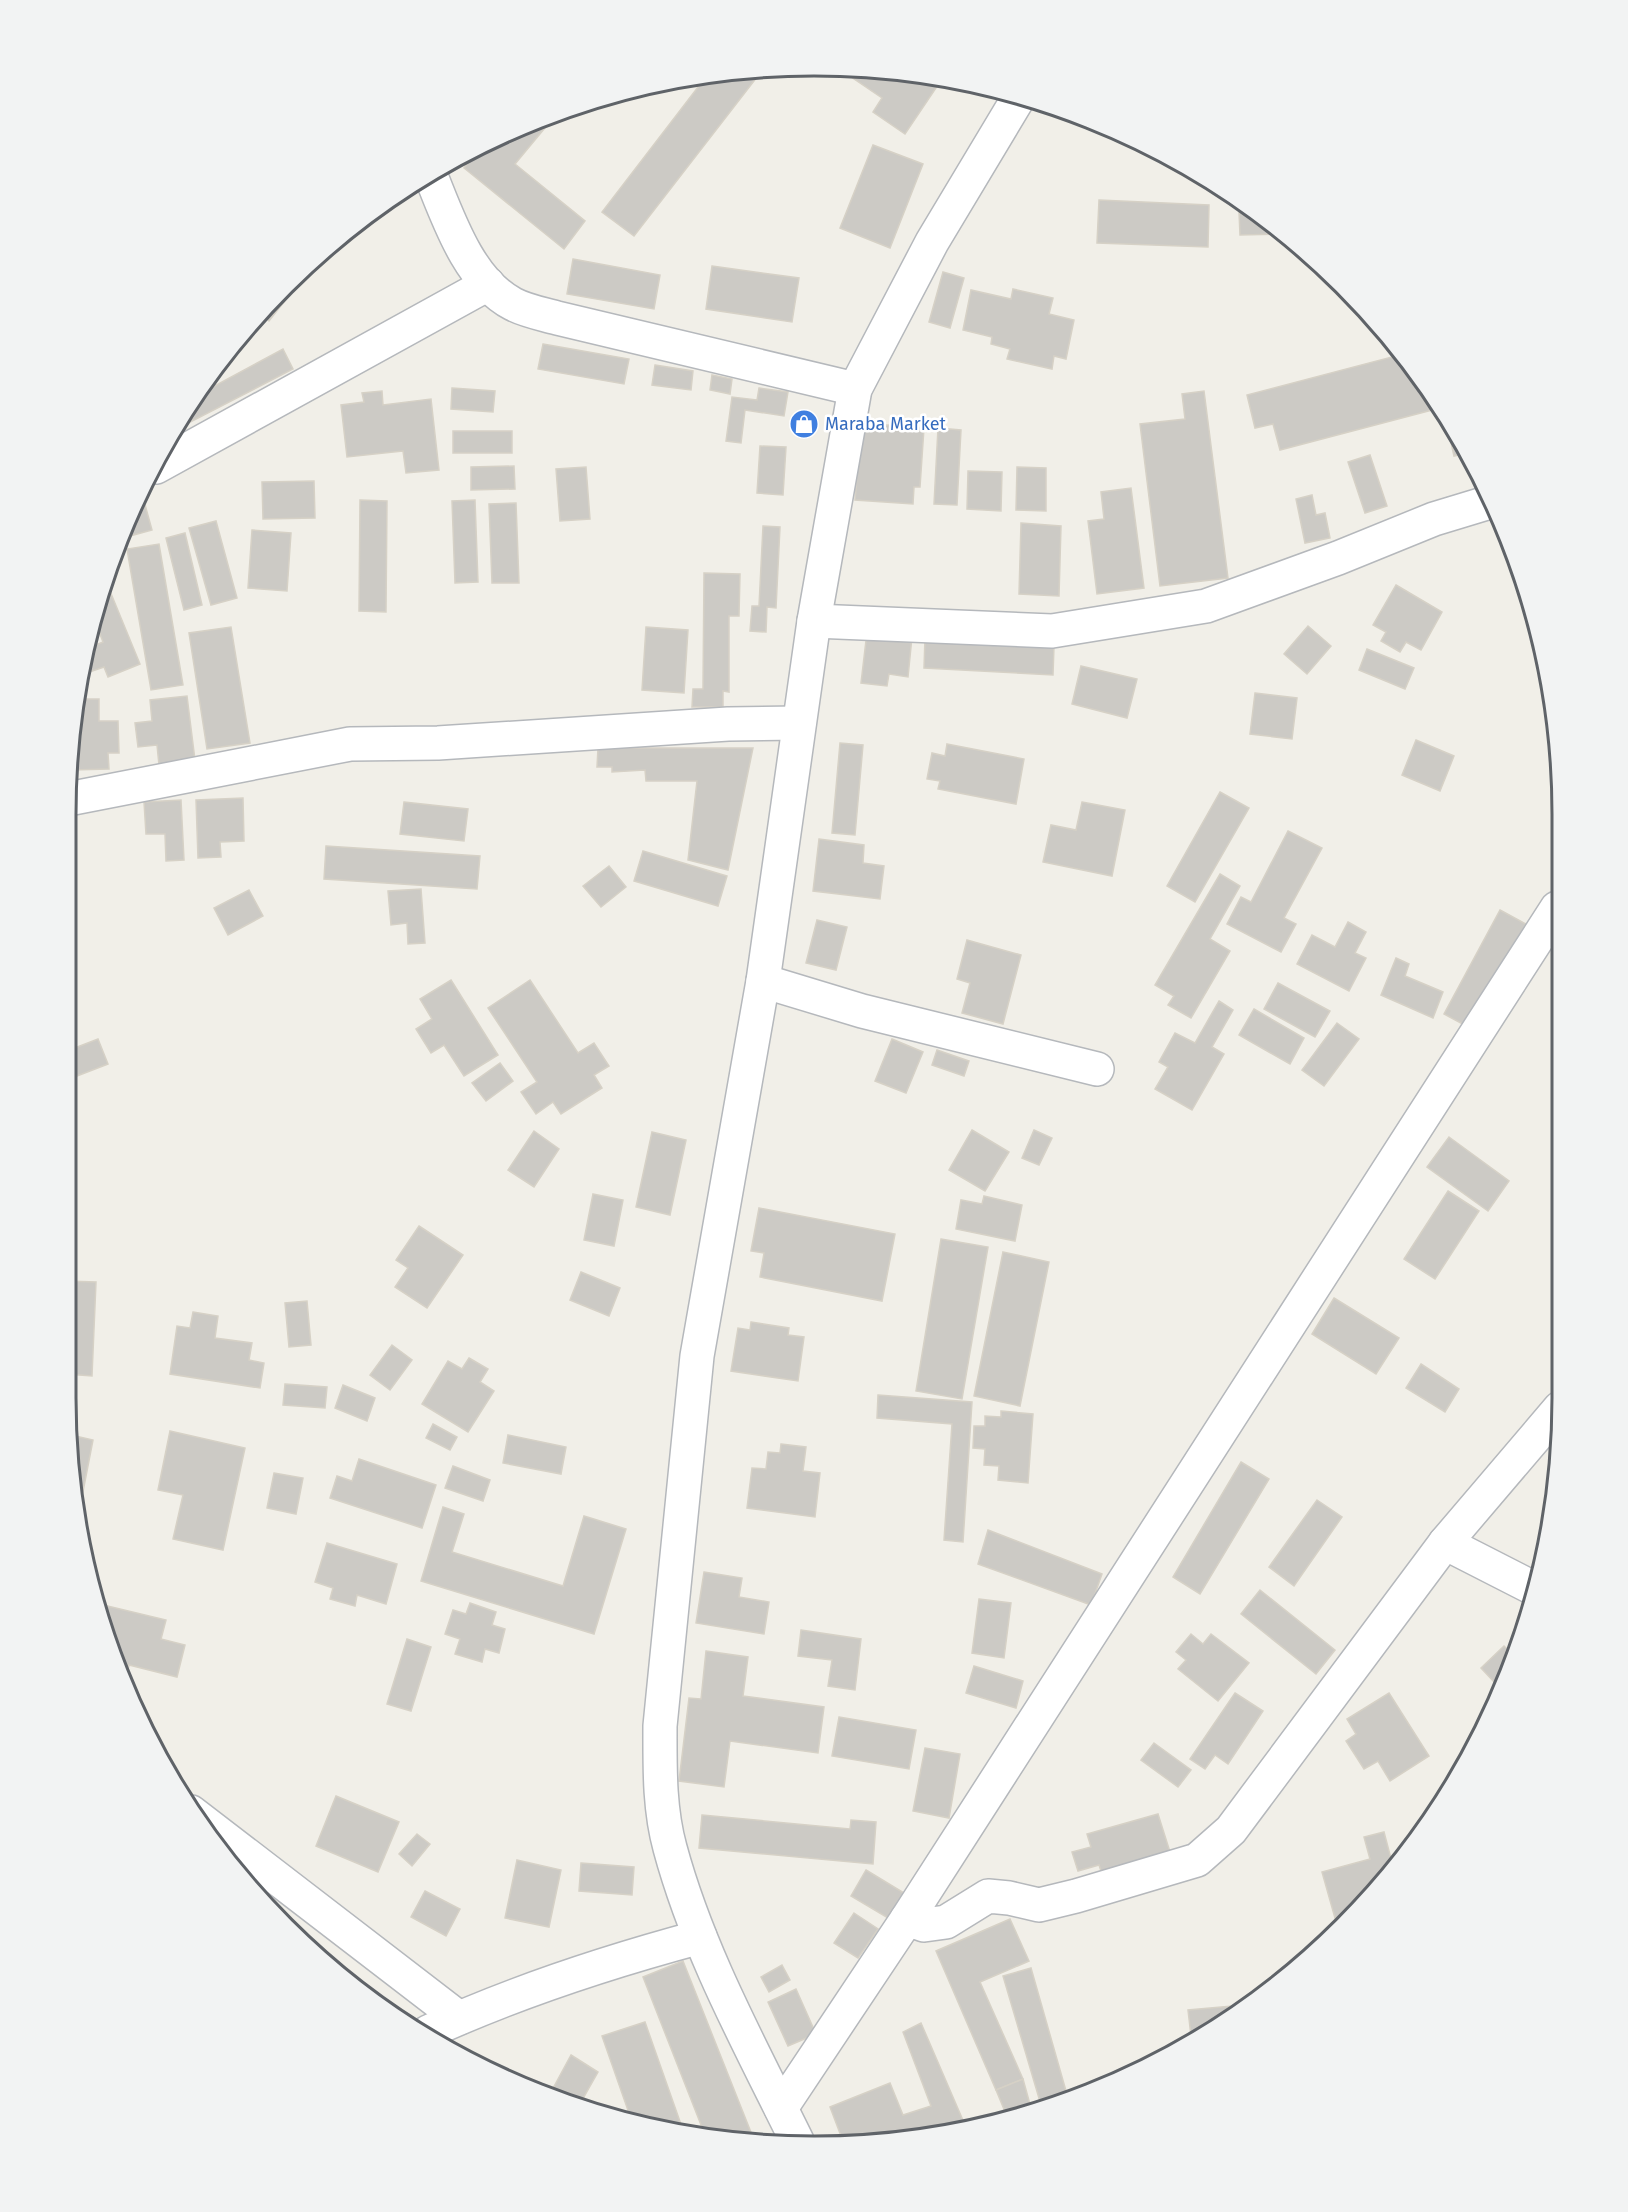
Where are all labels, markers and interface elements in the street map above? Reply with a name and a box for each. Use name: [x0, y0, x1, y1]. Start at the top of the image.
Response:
shop icon: Maraba Market: [788, 408, 820, 440]
place label: Maraba Market: [825, 413, 947, 435]

